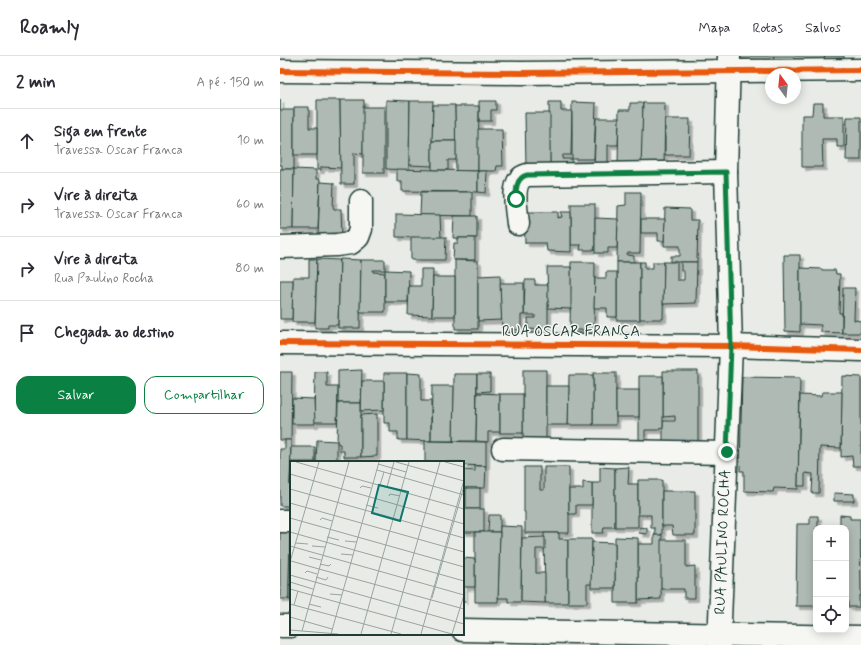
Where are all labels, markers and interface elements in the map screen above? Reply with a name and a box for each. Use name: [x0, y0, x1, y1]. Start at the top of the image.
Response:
text: Roamly: [20, 15, 79, 40]
text: Mapa: [699, 19, 730, 37]
text: Rotas: [752, 19, 783, 37]
text: Salvos: [805, 19, 841, 37]
north arrow: [765, 68, 801, 104]
text: 2 min: [16, 71, 56, 93]
text: A pé · 150 m: [197, 74, 264, 91]
text: Siga em frente: [54, 122, 147, 142]
icon: ahead: [16, 130, 38, 152]
text: 10 m: [237, 132, 264, 149]
text: Travessa Oscar Franca: [54, 142, 183, 159]
text: Vire à direita: [54, 186, 138, 206]
route start: [507, 190, 525, 208]
icon: right: [16, 194, 38, 216]
text: 60 m: [236, 196, 264, 213]
text: Travessa Oscar Franca: [54, 206, 183, 223]
text: Vire à direita: [54, 250, 138, 270]
icon: right: [16, 258, 38, 280]
text: 80 m: [235, 260, 264, 277]
text: Rua Paulino Rocha: [54, 270, 154, 287]
icon: arrive: [16, 322, 38, 344]
street label: RUA OSCAR FRANÇA: [502, 322, 640, 342]
text: Chegada ao destino: [54, 323, 174, 343]
button: Salvar: [16, 376, 136, 414]
button: Compartilhar: [144, 376, 264, 414]
route end: [718, 443, 736, 461]
inset map: [290, 461, 464, 635]
street label: RUA PAULINO ROCHA: [710, 469, 736, 615]
map controls: [813, 525, 849, 633]
button: +: [813, 525, 849, 561]
button: −: [813, 561, 849, 597]
button: locate: [813, 597, 849, 633]

